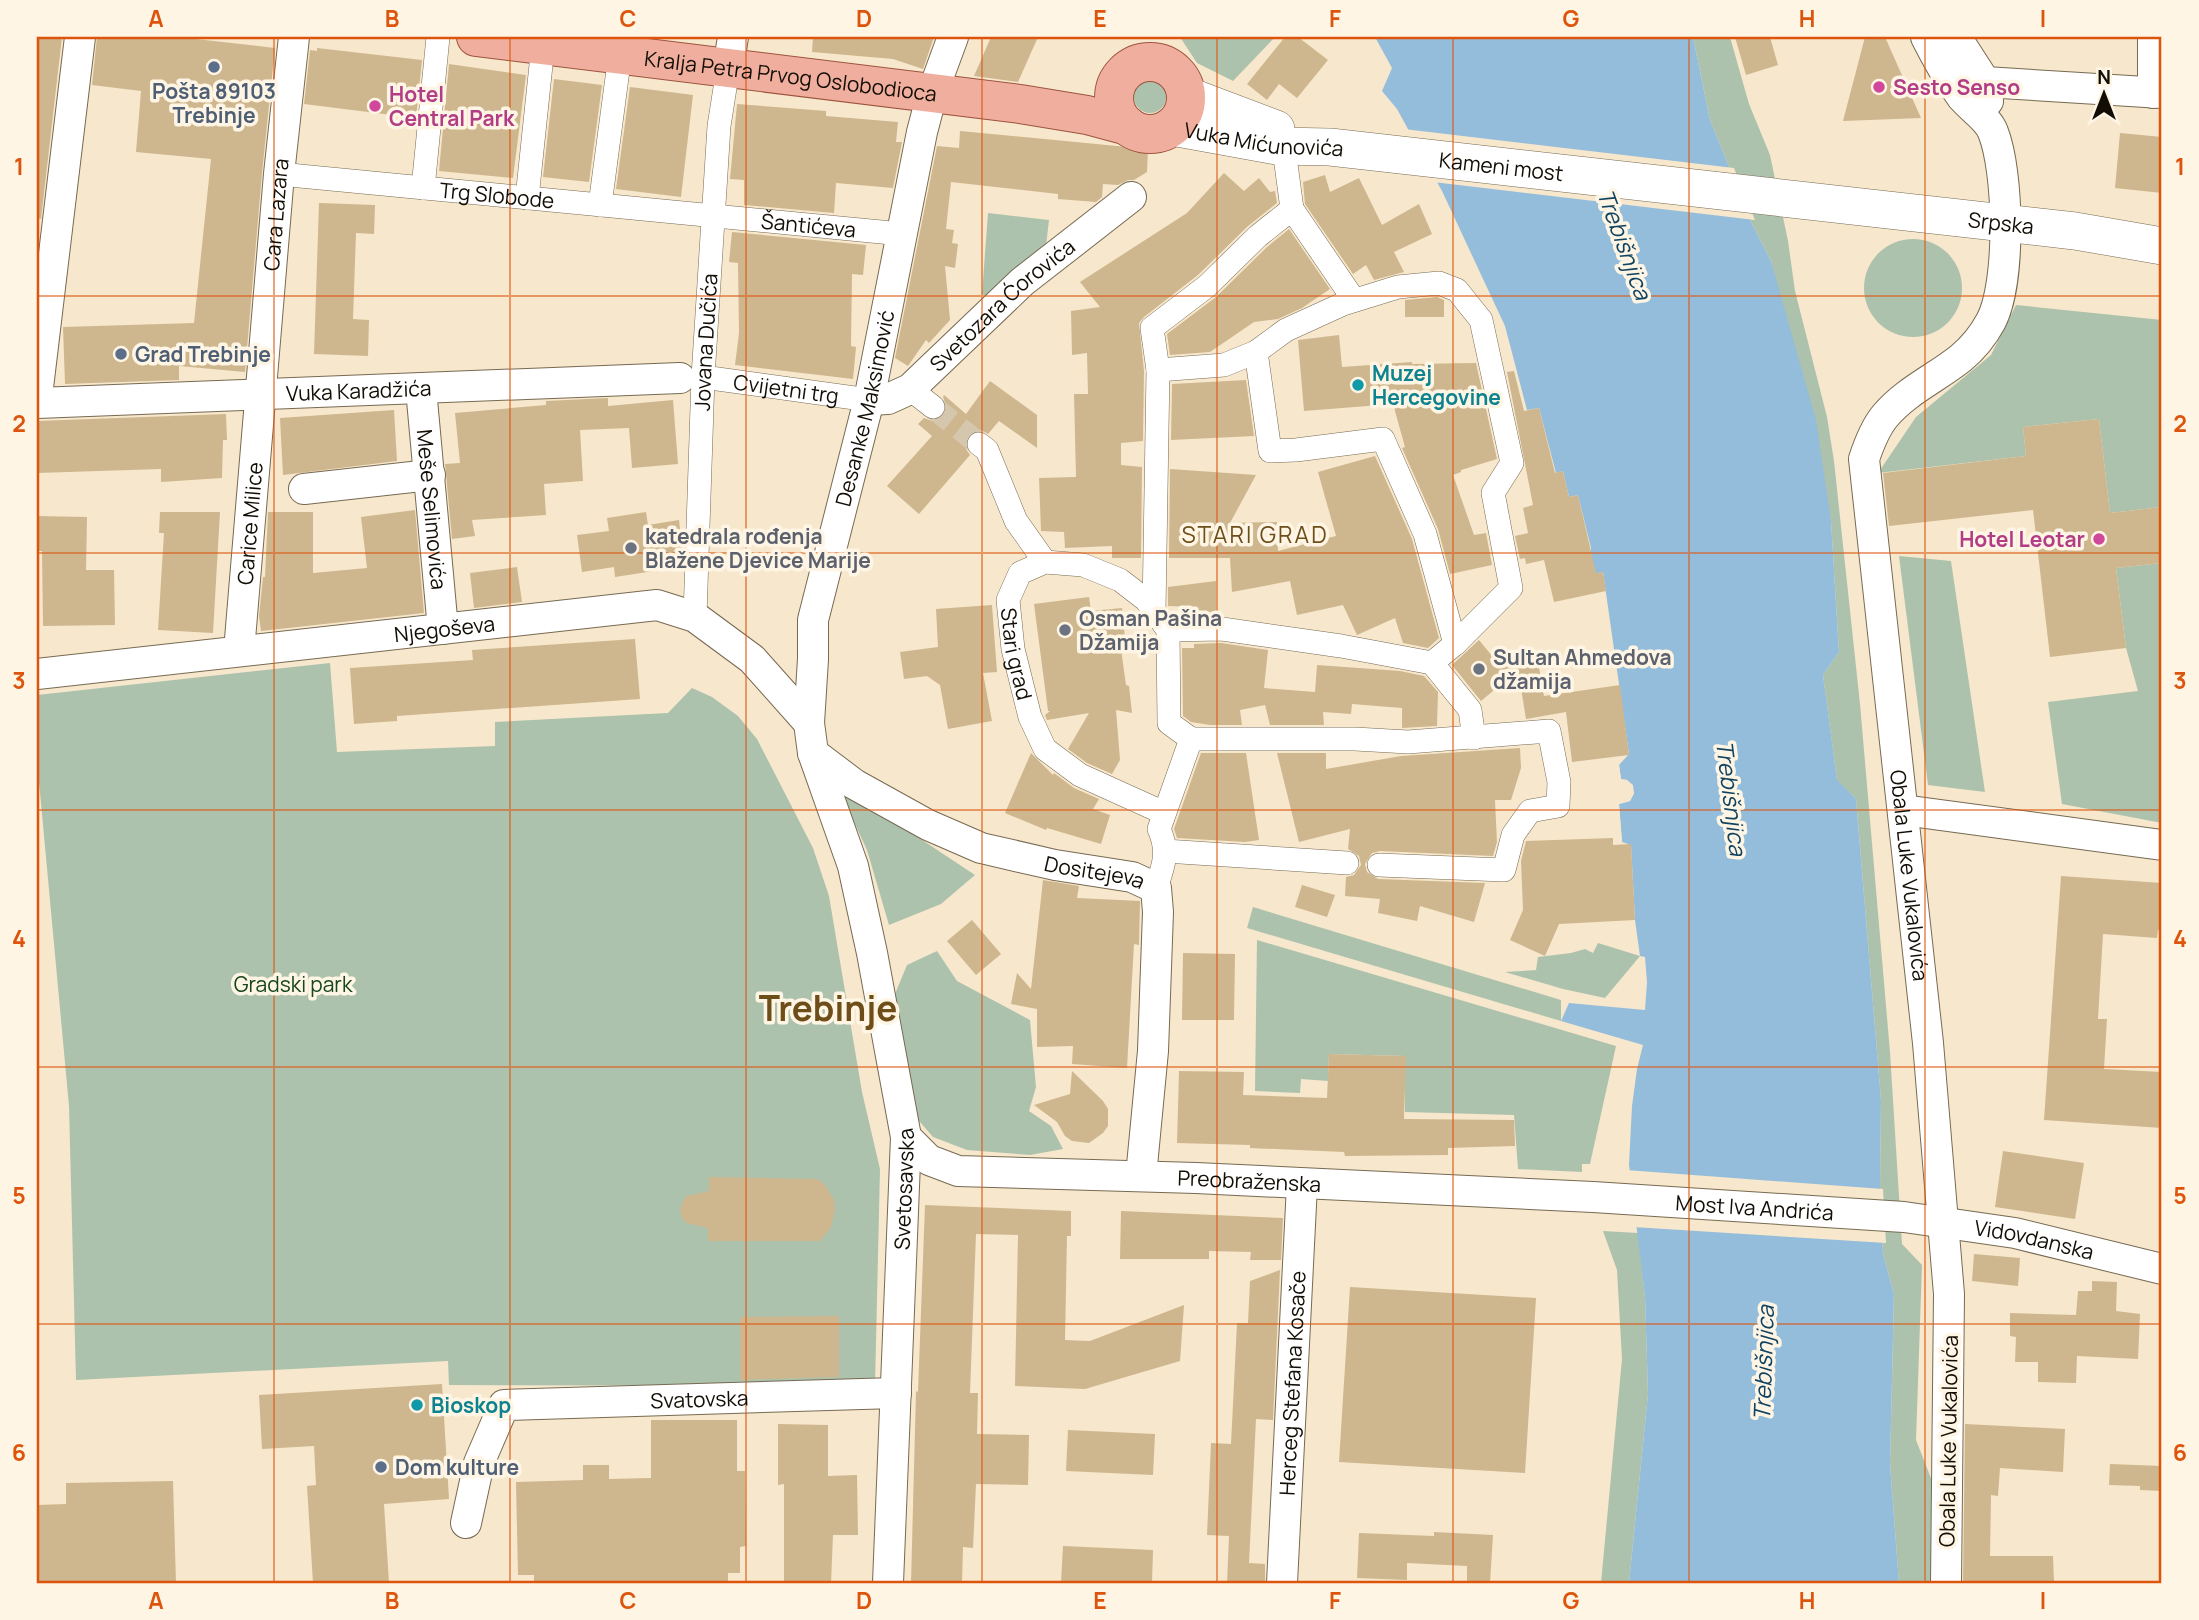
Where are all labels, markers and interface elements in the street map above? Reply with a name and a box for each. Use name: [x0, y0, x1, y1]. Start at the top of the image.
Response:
text: A: [148, 2, 164, 34]
text: B: [385, 2, 399, 34]
text: C: [620, 2, 637, 34]
text: D: [856, 2, 872, 34]
text: E: [1093, 2, 1107, 34]
text: F: [1329, 2, 1341, 34]
text: G: [1563, 2, 1580, 34]
text: H: [1799, 2, 1815, 34]
text: I: [2040, 2, 2046, 34]
street label: Kralja Petra Prvog Oslobodioca: [643, 44, 939, 108]
marker: Pošta 89103 Trebinje: [206, 59, 222, 75]
north arrow: [2070, 60, 2140, 130]
text: N: [2097, 64, 2111, 90]
place label: Sesto Senso: [1893, 73, 2020, 101]
place label: Pošta 89103 Trebinje: [152, 77, 276, 129]
marker: Sesto Senso: [1871, 79, 1887, 95]
place label: Hotel Central Park: [389, 80, 515, 132]
marker: Hotel Central Park: [367, 98, 383, 114]
street label: Vuka Mićunovića: [1182, 115, 1345, 162]
street label: Kameni most: [1438, 145, 1565, 187]
text: 1: [14, 150, 24, 182]
text: 1: [2175, 150, 2185, 182]
street label: Cara Lazara: [257, 157, 295, 272]
street label: Trg Slobode: [438, 176, 556, 214]
water label: Trebišnjica: [1590, 184, 1660, 305]
street label: Srpska: [1967, 205, 2035, 240]
street label: Šantićeva: [760, 206, 857, 244]
street label: Svetozara Ćorovića: [923, 232, 1080, 377]
street label: Jovana Dučića: [688, 273, 724, 412]
street label: Desanke Maksimović: [829, 307, 900, 509]
place label: Grad Trebinje: [135, 340, 271, 368]
marker: Grad Trebinje: [113, 346, 129, 362]
place label: Muzej Hercegovine: [1372, 359, 1501, 411]
street label: Cvijetni trg: [732, 367, 841, 410]
street label: Vuka Karadžića: [286, 374, 432, 407]
marker: Muzej Hercegovine: [1350, 377, 1366, 393]
text: 2: [12, 407, 26, 439]
text: 2: [2173, 407, 2187, 439]
street label: Meše Selimovića: [411, 428, 453, 591]
street label: Carice Milice: [231, 461, 269, 586]
district label: STARI GRAD: [1181, 518, 1329, 550]
place label: katedrala rođenja Blažene Djevice Marije: [645, 522, 871, 574]
place label: Hotel Leotar: [1959, 525, 2085, 553]
marker: Hotel Leotar: [2091, 531, 2107, 547]
marker: katedrala rođenja Blažene Djevice Marije: [623, 540, 639, 556]
place label: Osman Pašina Džamija: [1079, 604, 1222, 656]
street label: Stari grad: [995, 606, 1039, 703]
street label: Njegoševa: [393, 609, 496, 648]
marker: Osman Pašina Džamija: [1057, 622, 1073, 638]
place label: Sultan Ahmedova džamija: [1493, 643, 1672, 695]
marker: Sultan Ahmedova džamija: [1471, 661, 1487, 677]
text: 3: [12, 664, 26, 696]
text: 3: [2173, 664, 2187, 696]
water label: Trebišnjica: [1709, 739, 1755, 858]
street label: Obala Luke Vukalovića: [1884, 768, 1935, 983]
street label: Dositejeva: [1042, 849, 1150, 895]
text: 4: [12, 922, 26, 954]
text: 4: [2173, 922, 2187, 954]
park label: Gradski park: [234, 970, 353, 998]
district label: Trebinje: [759, 984, 897, 1032]
street label: Svetosavska: [887, 1126, 920, 1251]
street label: Preobraženska: [1177, 1163, 1322, 1198]
text: 5: [12, 1179, 26, 1211]
text: 5: [2173, 1179, 2187, 1211]
street label: Most Iva Andrića: [1675, 1188, 1834, 1226]
street label: Vidovdanska: [1973, 1213, 2097, 1266]
street label: Herceg Stefana Kosače: [1272, 1270, 1312, 1496]
water label: Trebišnjica: [1745, 1304, 1781, 1421]
street label: Obala Luke Vukalovića: [1932, 1335, 1964, 1547]
street label: Svatovska: [650, 1384, 749, 1415]
place label: Bioskop: [431, 1391, 511, 1419]
marker: Bioskop: [409, 1397, 425, 1413]
text: 6: [12, 1436, 26, 1468]
text: 6: [2173, 1436, 2187, 1468]
place label: Dom kulture: [395, 1453, 519, 1481]
marker: Dom kulture: [373, 1459, 389, 1475]
text: A: [148, 1584, 164, 1616]
text: B: [385, 1584, 399, 1616]
text: C: [620, 1584, 637, 1616]
text: D: [856, 1584, 872, 1616]
text: E: [1093, 1584, 1107, 1616]
text: F: [1329, 1584, 1341, 1616]
text: G: [1563, 1584, 1580, 1616]
text: H: [1799, 1584, 1815, 1616]
text: I: [2040, 1584, 2046, 1616]

